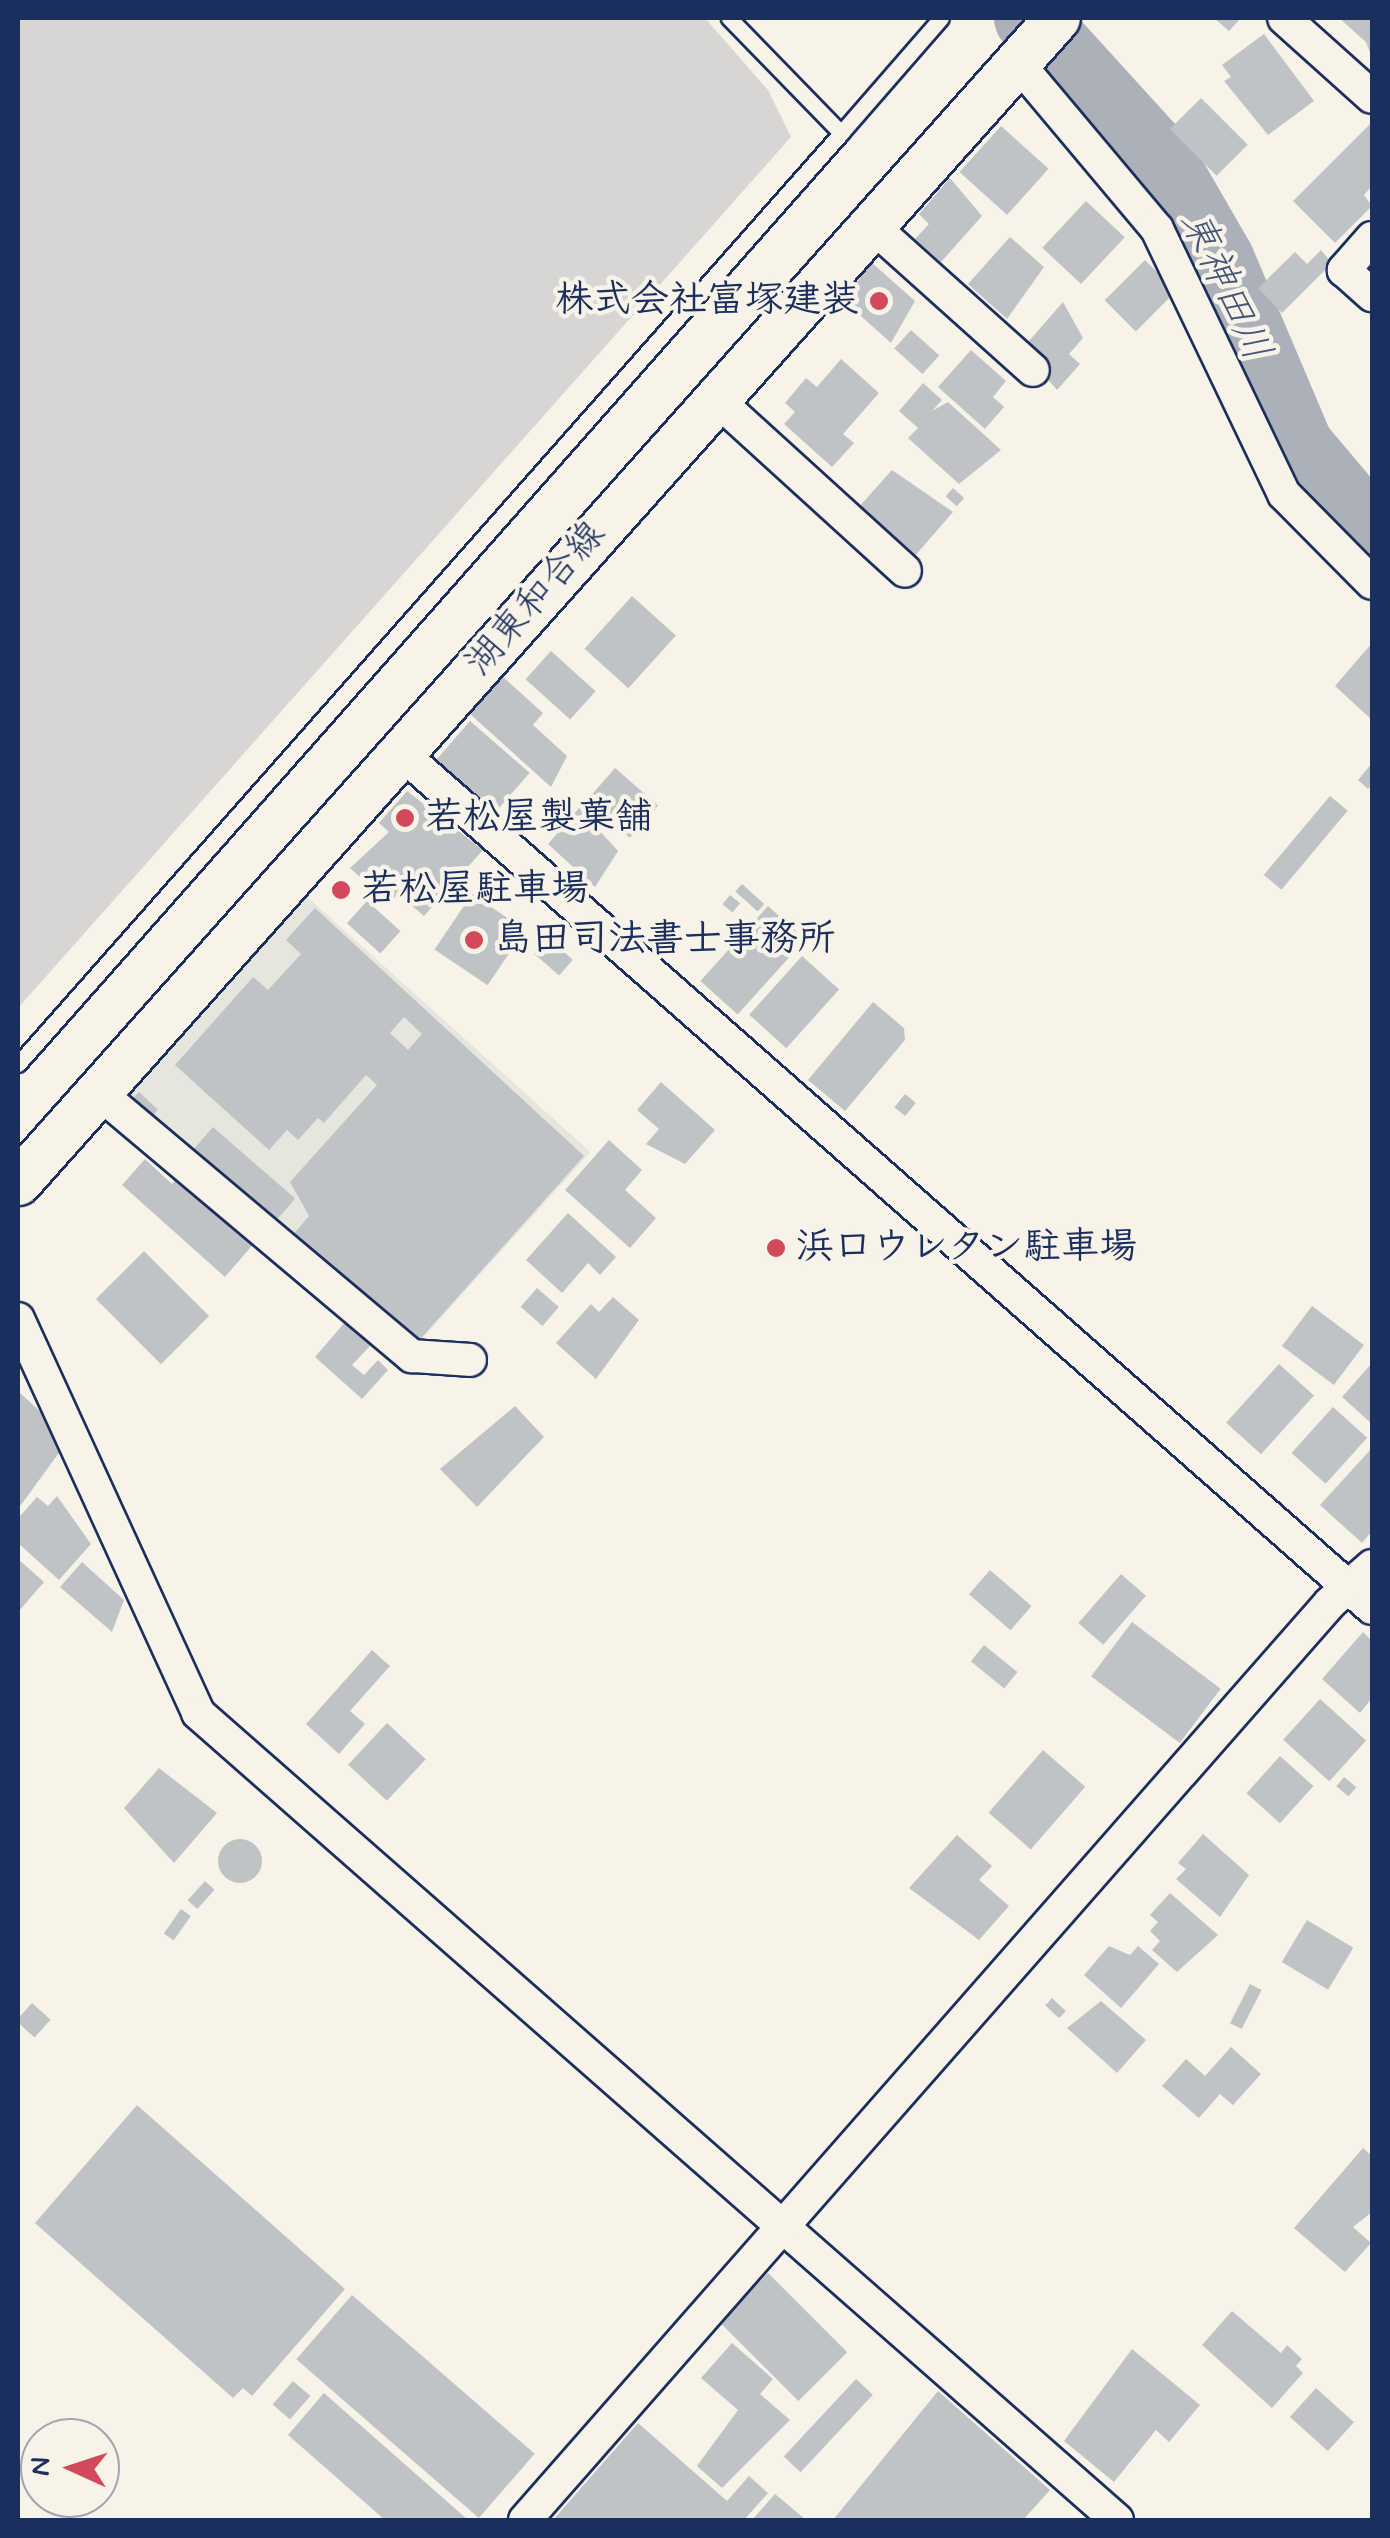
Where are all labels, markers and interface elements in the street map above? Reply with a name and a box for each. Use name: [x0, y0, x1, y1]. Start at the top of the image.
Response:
water label: 東神田川: [1169, 203, 1281, 369]
place label: 株式会社富塚建装: [555, 278, 859, 324]
marker: 株式会社富塚建装: [868, 290, 890, 312]
street label: 湖東和合線: [456, 512, 616, 686]
place label: 若松屋製菓舗: [425, 795, 653, 841]
marker: 若松屋製菓舗: [394, 807, 416, 829]
place label: 若松屋駐車場: [361, 867, 589, 913]
marker: 若松屋駐車場: [330, 879, 352, 901]
place label: 島田司法書士事務所: [494, 917, 836, 963]
marker: 島田司法書士事務所: [463, 929, 485, 951]
place label: 浜口ウレタン駐車場: [796, 1225, 1138, 1271]
marker: 浜口ウレタン駐車場: [765, 1237, 787, 1259]
north arrow: [20, 2418, 120, 2518]
text: N: [23, 2456, 61, 2477]

